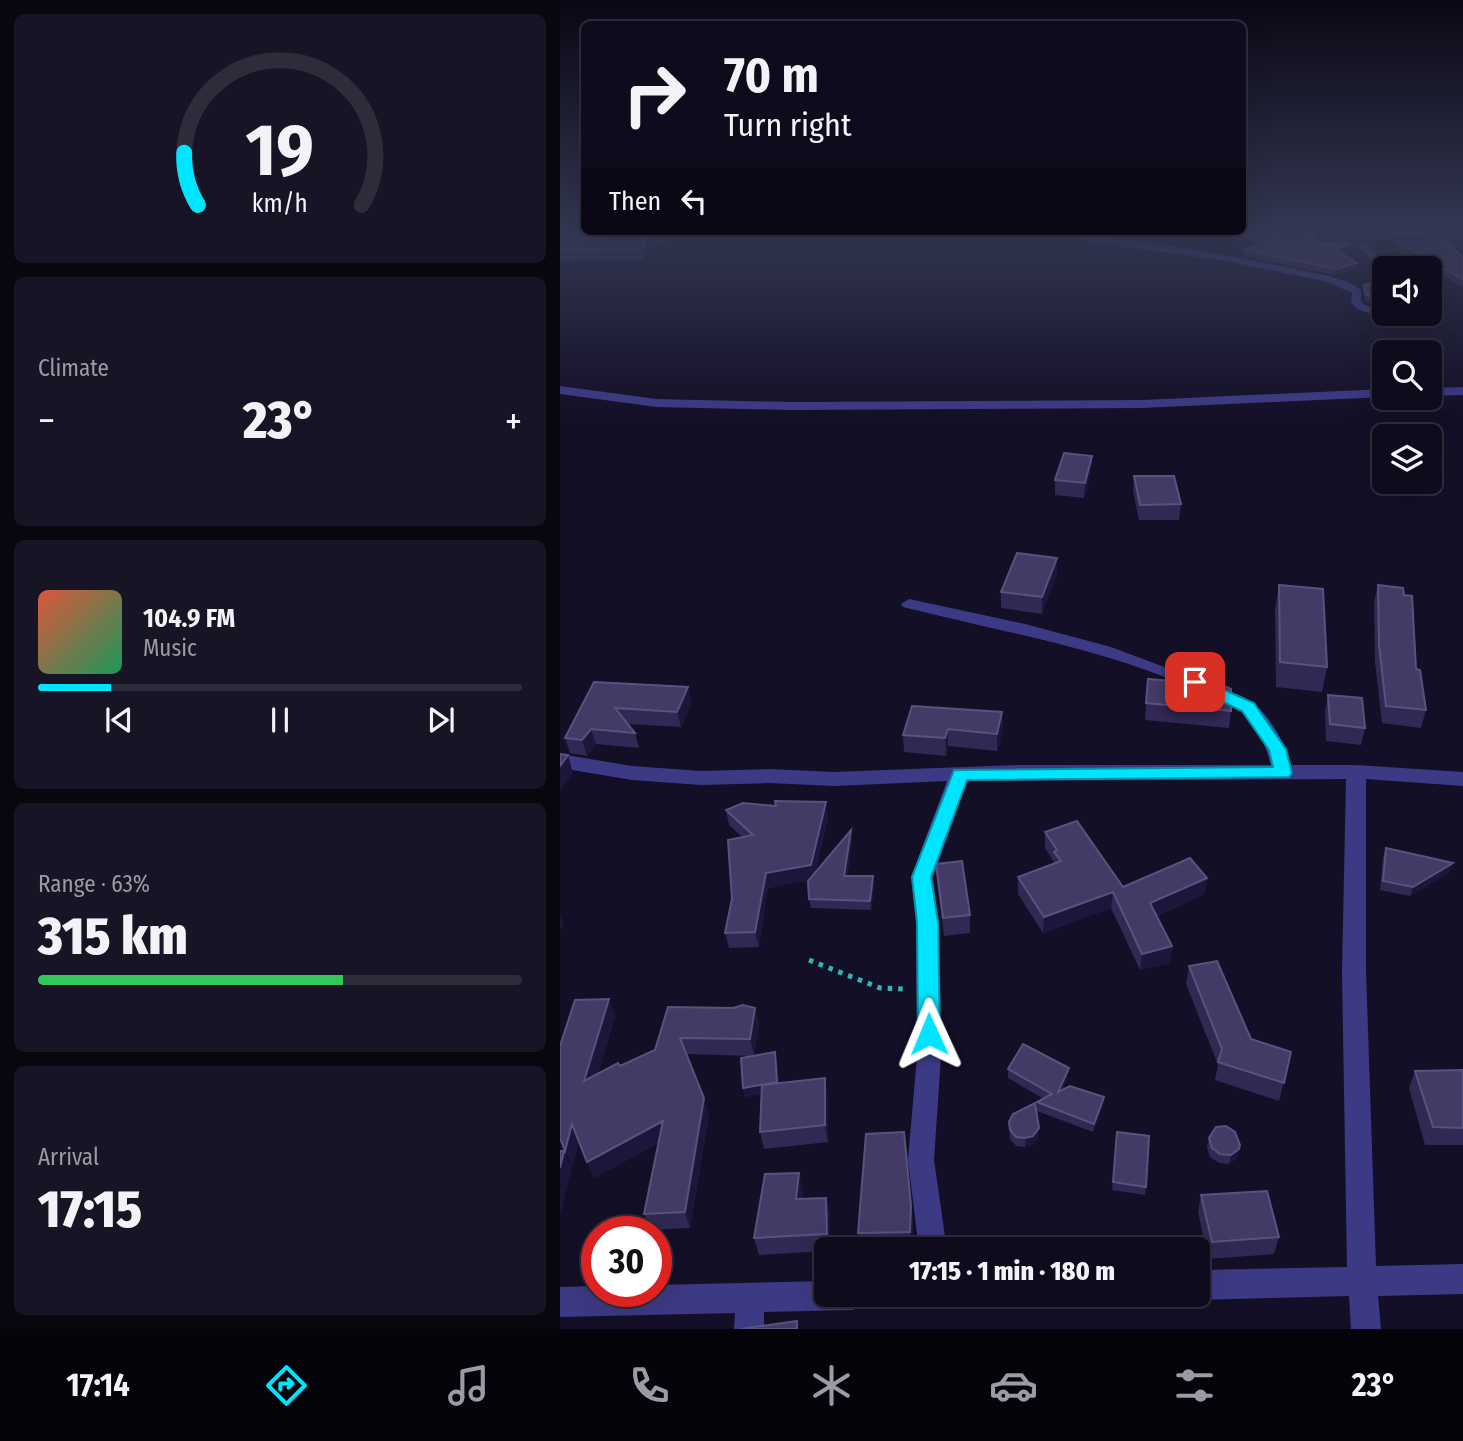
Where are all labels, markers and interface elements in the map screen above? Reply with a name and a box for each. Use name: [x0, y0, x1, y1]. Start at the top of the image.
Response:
text: 70 m: [724, 46, 819, 105]
icon: right: [609, 49, 700, 140]
text: Turn right: [724, 106, 851, 144]
text: 19: [246, 107, 314, 194]
icon: left: [675, 182, 713, 220]
text: Then: [609, 186, 661, 217]
text: km/h: [252, 188, 308, 218]
map controls: [1372, 256, 1442, 494]
button: sound: [1372, 256, 1442, 326]
button: search: [1372, 340, 1442, 410]
text: Climate: [38, 354, 109, 382]
text: 23°: [243, 389, 317, 452]
text: −: [38, 398, 55, 444]
text: +: [505, 398, 522, 444]
button: layers: [1372, 424, 1442, 494]
text: 104.9 FM: [143, 603, 235, 634]
text: Music: [143, 634, 197, 662]
pin: [1165, 652, 1225, 712]
icon: arrive: [1176, 663, 1214, 701]
icon: previous: [100, 701, 138, 739]
icon: pause: [261, 701, 299, 739]
icon: next: [422, 701, 460, 739]
text: Range · 63%: [38, 870, 150, 898]
text: 315 km: [38, 905, 188, 968]
position arrow: [892, 997, 966, 1071]
text: Arrival: [38, 1143, 99, 1171]
text: 17:15: [38, 1178, 142, 1241]
speed limit sign: 30: [581, 1216, 672, 1307]
text: 17:15 · 1 min · 180 m: [909, 1256, 1115, 1287]
icon: directions: [262, 1361, 311, 1410]
icon: music: [444, 1361, 493, 1410]
icon: phone: [625, 1361, 674, 1410]
icon: climate: [807, 1361, 856, 1410]
icon: car: [989, 1361, 1038, 1410]
icon: filters: [1170, 1361, 1219, 1410]
text: 17:14: [66, 1366, 130, 1404]
text: 23°: [1352, 1366, 1397, 1404]

